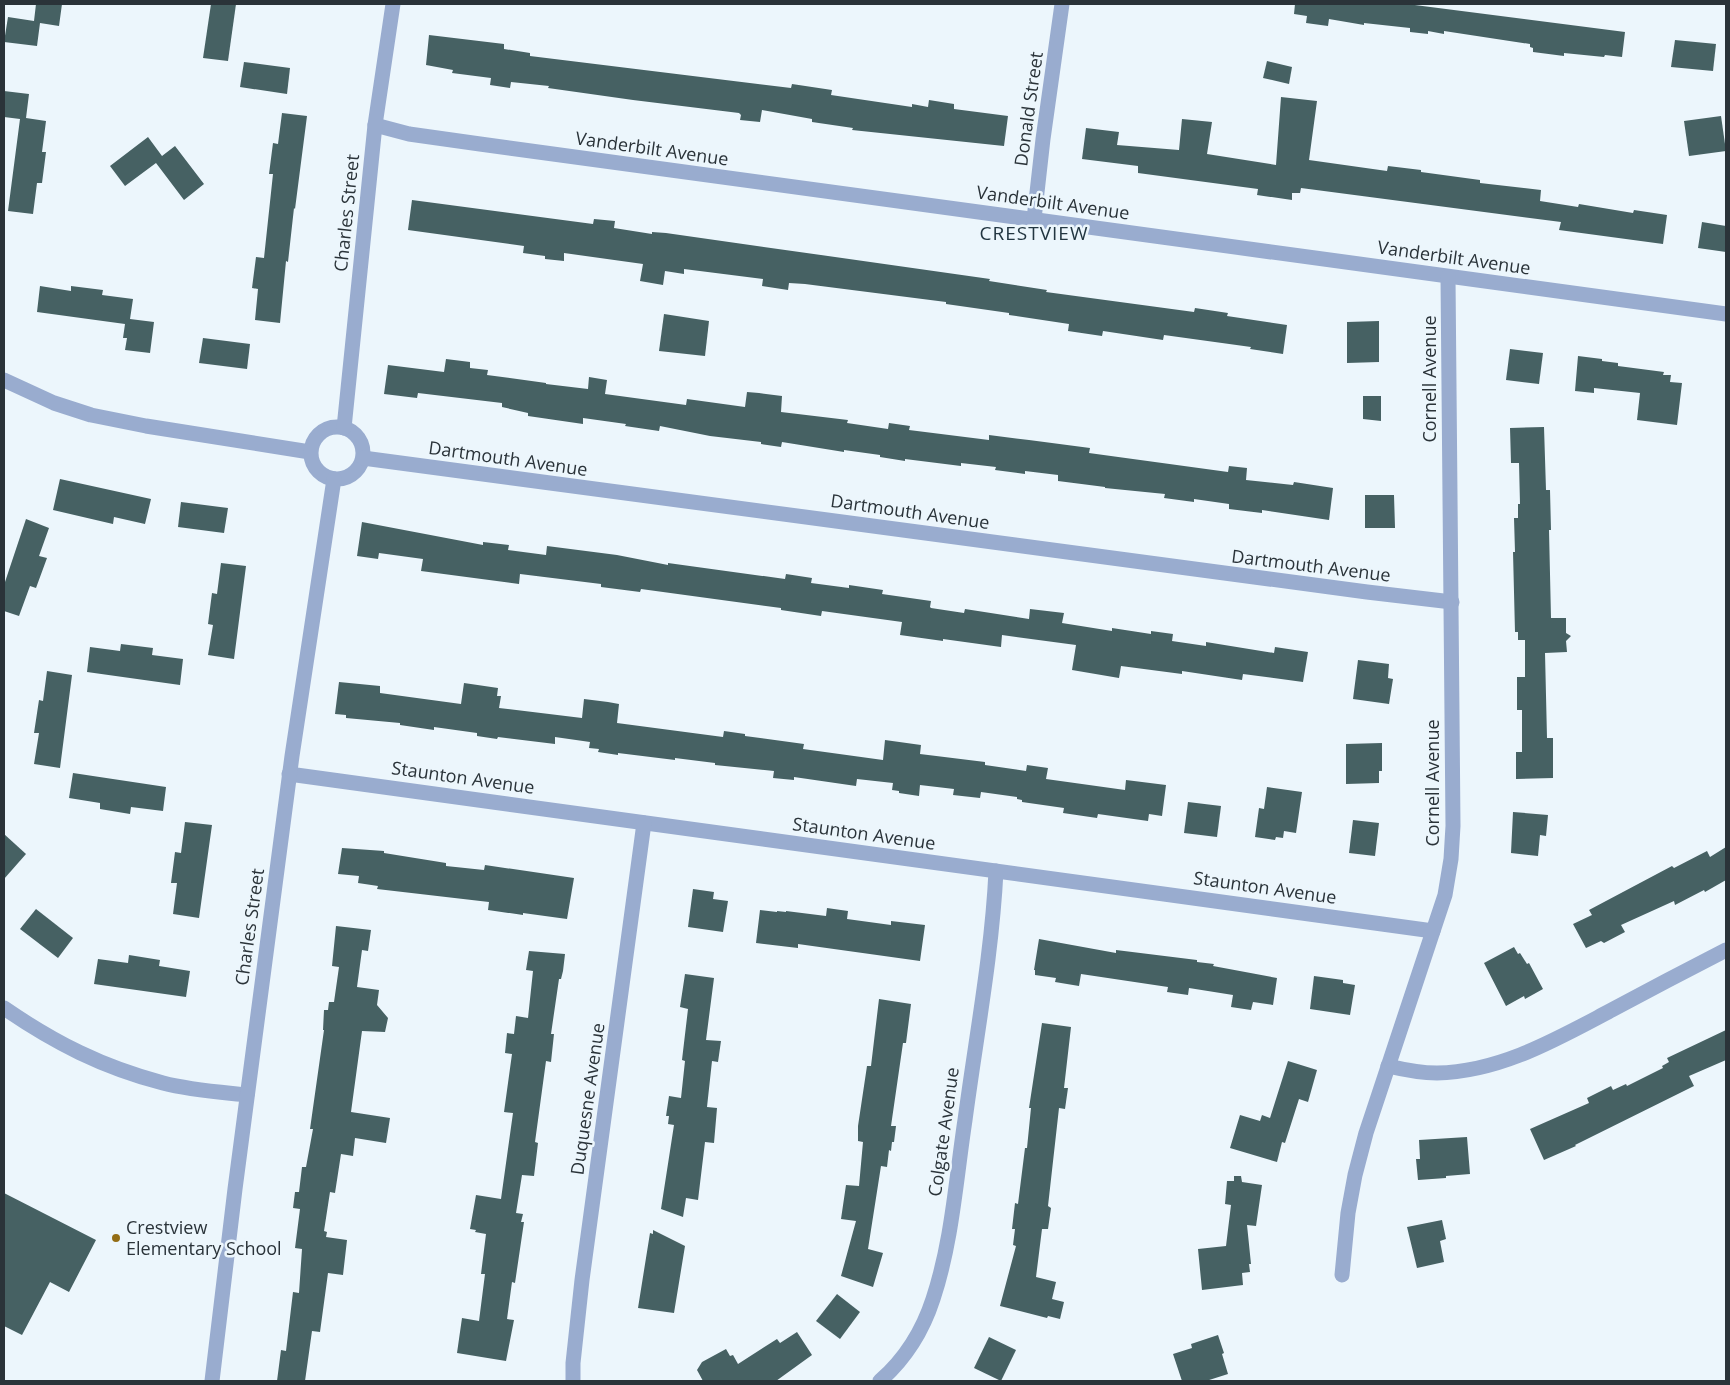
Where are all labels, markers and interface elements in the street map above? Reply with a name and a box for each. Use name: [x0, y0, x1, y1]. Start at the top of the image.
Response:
street label: Donald Street: [1008, 50, 1048, 168]
street label: Vanderbilt Avenue: [574, 125, 730, 171]
street label: Charles Street: [328, 153, 364, 273]
street label: Vanderbilt Avenue: [975, 179, 1131, 225]
district label: CRESTVIEW: [980, 220, 1088, 246]
street label: Vanderbilt Avenue: [1376, 234, 1532, 280]
street label: Cornell Avenue: [1417, 315, 1441, 443]
street label: Dartmouth Avenue: [427, 435, 589, 481]
street label: Dartmouth Avenue: [829, 488, 991, 534]
street label: Dartmouth Avenue: [1230, 543, 1392, 587]
street label: Cornell Avenue: [1420, 719, 1444, 847]
street label: Staunton Avenue: [390, 755, 536, 799]
street label: Staunton Avenue: [791, 811, 937, 855]
street label: Staunton Avenue: [1192, 865, 1338, 909]
street label: Charles Street: [229, 867, 269, 987]
street label: Duquesne Avenue: [564, 1021, 610, 1176]
street label: Colgate Avenue: [922, 1066, 964, 1198]
place label: Crestview Elementary School: [126, 1215, 282, 1260]
marker: Crestview Elementary School: [110, 1232, 122, 1244]

